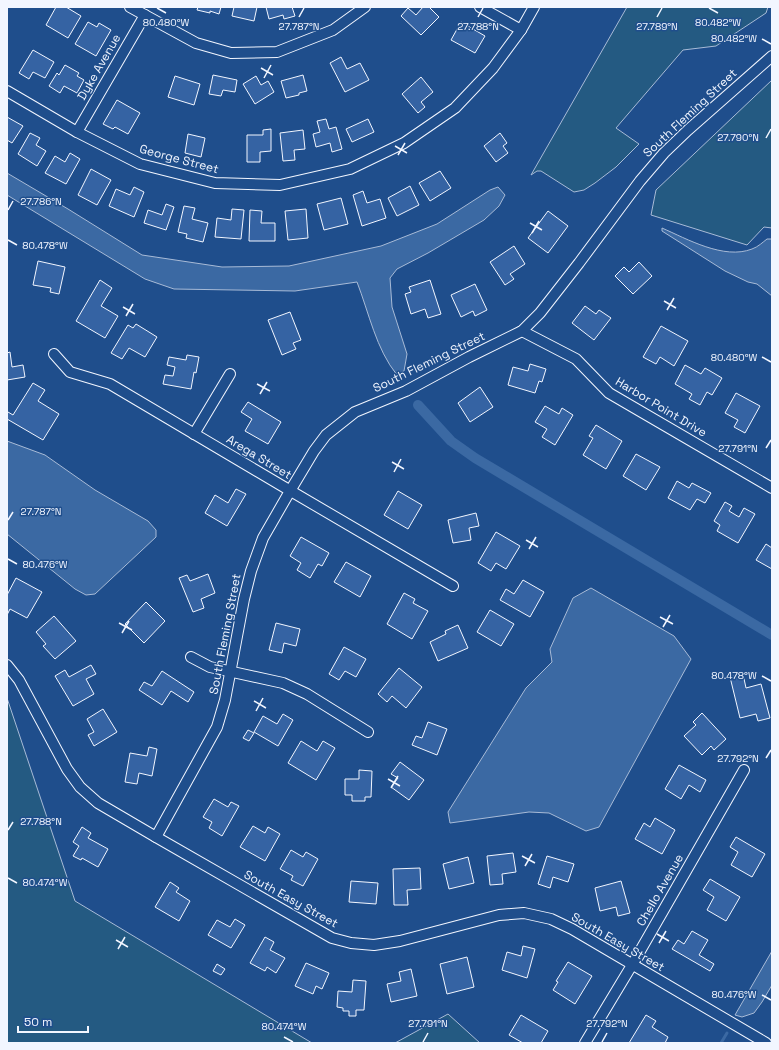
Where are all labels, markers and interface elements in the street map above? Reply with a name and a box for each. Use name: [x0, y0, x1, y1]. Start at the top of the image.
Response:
text: 80.480°W: [143, 16, 189, 29]
text: 80.482°W: [695, 16, 741, 29]
text: 27.787°N: [279, 20, 319, 33]
text: 27.788°N: [457, 20, 499, 33]
text: 27.789°N: [636, 20, 678, 33]
street label: Dyke Avenue: [74, 31, 124, 103]
text: 80.482°W: [711, 32, 757, 45]
street label: South Fleming Street: [640, 65, 740, 161]
text: 27.790°N: [717, 131, 759, 144]
street label: George Street: [138, 141, 220, 177]
text: 27.786°N: [20, 195, 62, 208]
text: 80.478°W: [22, 239, 68, 252]
street label: South Fleming Street: [370, 328, 488, 396]
text: 80.480°W: [711, 351, 757, 364]
street label: Harbor Point Drive: [612, 373, 710, 441]
street label: Arega Street: [223, 431, 295, 483]
text: 27.791°N: [718, 442, 758, 455]
text: 27.787°N: [21, 505, 61, 518]
text: 80.476°W: [22, 558, 68, 571]
street label: South Fleming Street: [205, 572, 245, 696]
text: 80.478°W: [711, 669, 757, 682]
text: 27.792°N: [717, 752, 759, 765]
text: 27.788°N: [20, 815, 62, 828]
street label: Chello Avenue: [633, 851, 687, 929]
street label: South Easy Street: [241, 867, 341, 931]
text: 80.474°W: [23, 876, 68, 889]
street label: South Easy Street: [568, 909, 668, 975]
text: 80.476°W: [711, 988, 757, 1001]
scale bar: [18, 1008, 88, 1034]
text: 50 m: [24, 1014, 52, 1030]
text: 27.791°N: [408, 1017, 448, 1030]
text: 27.792°N: [586, 1017, 628, 1030]
text: 80.474°W: [262, 1020, 307, 1033]

